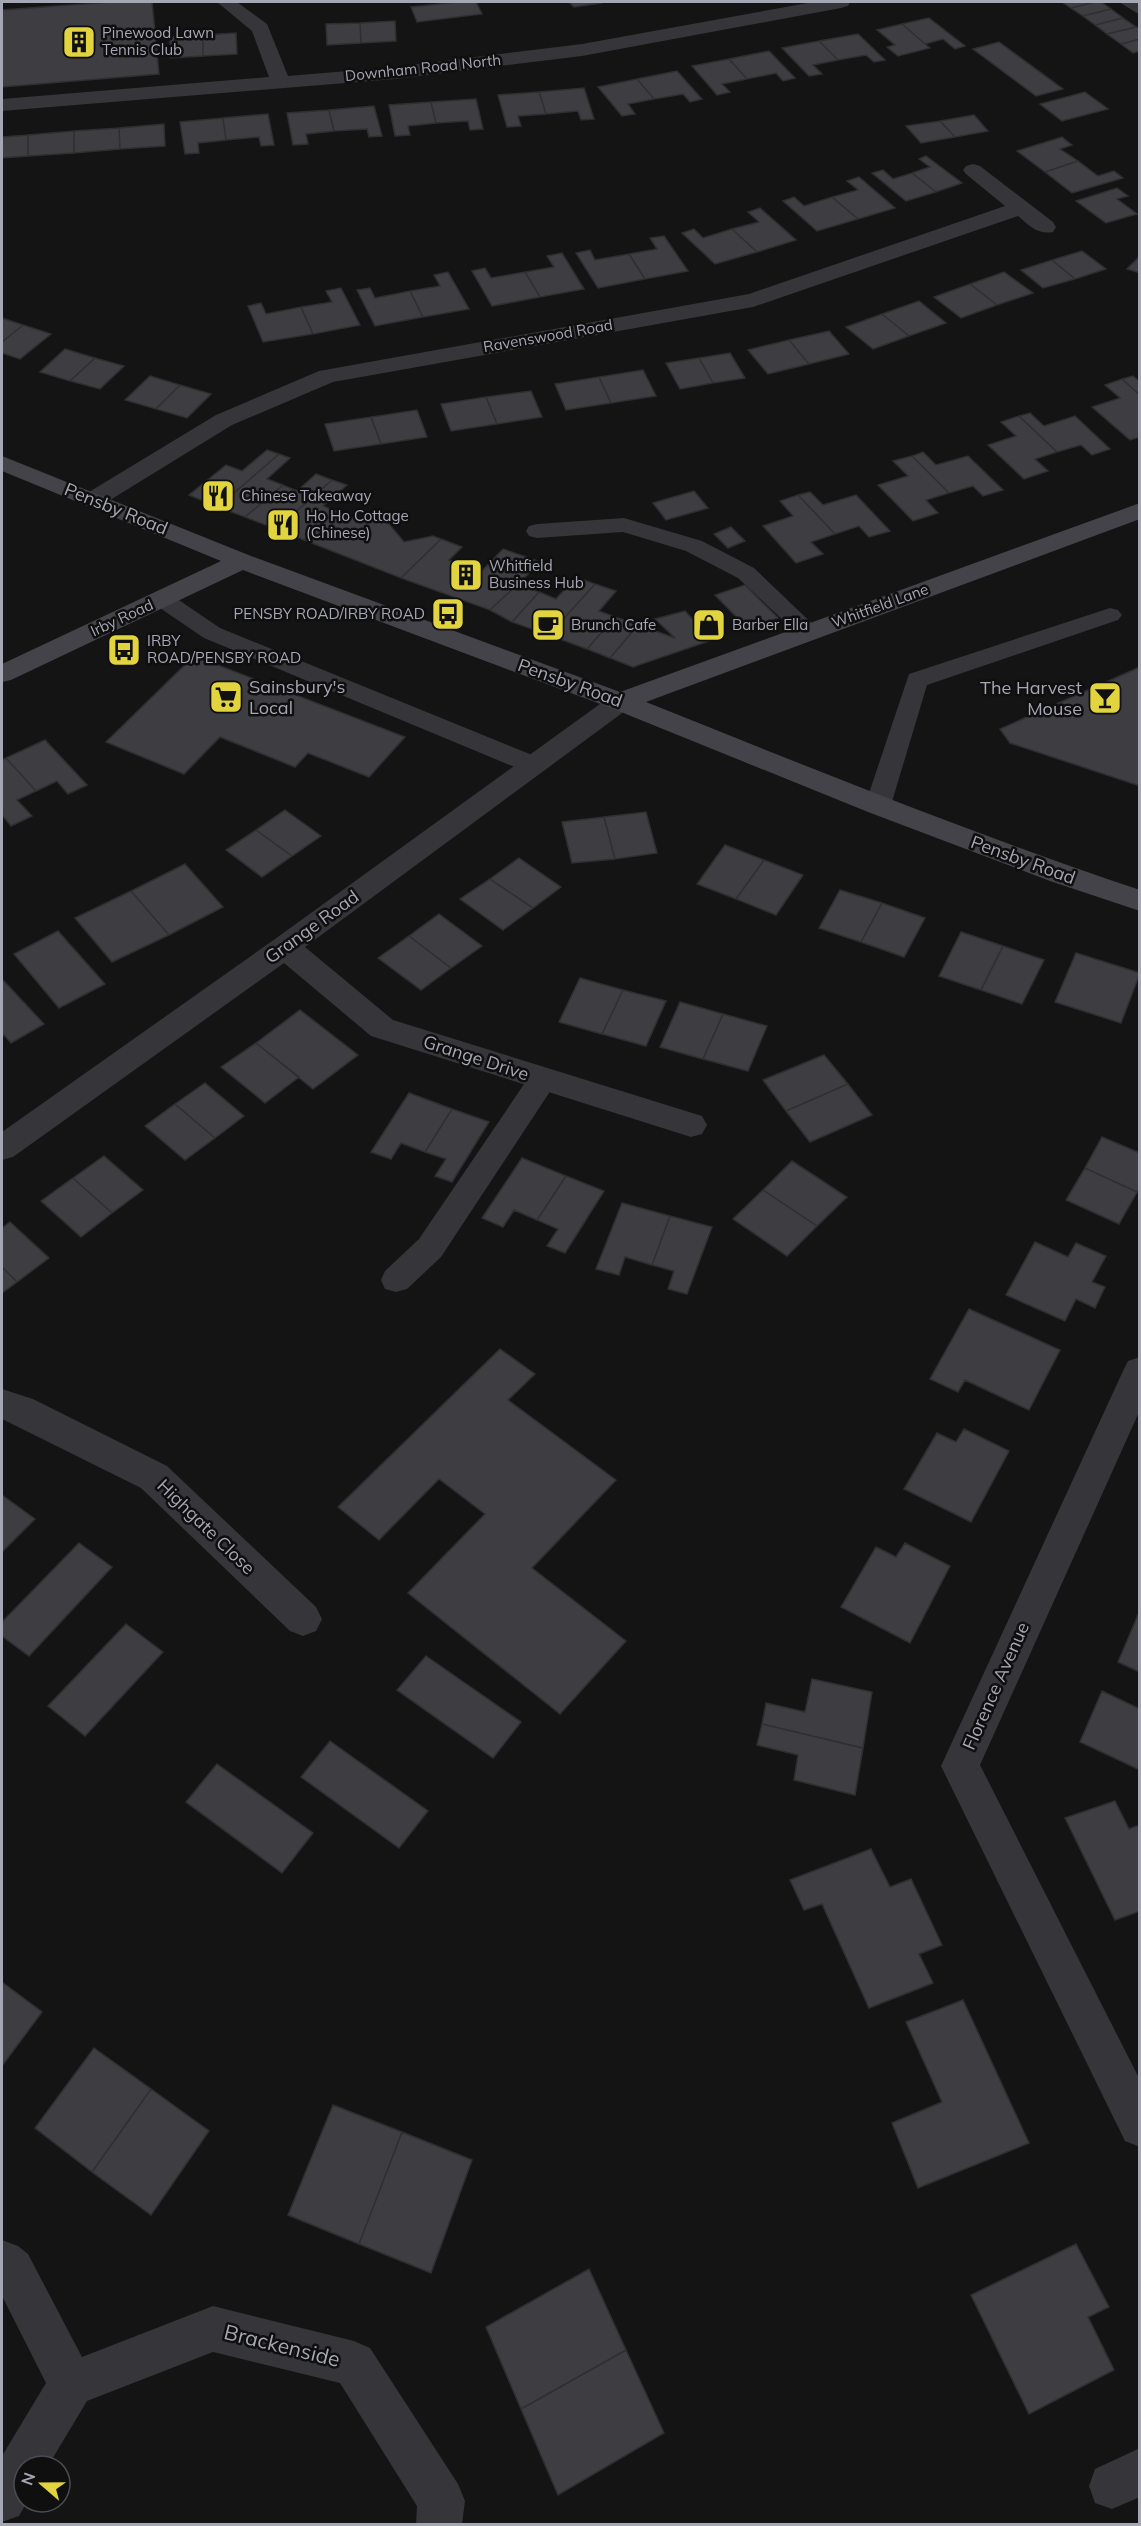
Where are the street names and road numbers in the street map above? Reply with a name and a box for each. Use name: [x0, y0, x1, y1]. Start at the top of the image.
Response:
street label: Downham Road North: [344, 50, 502, 85]
street label: Ravenswood Road: [482, 315, 614, 356]
street label: Pensby Road: [61, 477, 171, 540]
street label: Whitfield Lane: [829, 579, 931, 632]
street label: Irby Road: [87, 595, 156, 640]
street label: Pensby Road: [515, 653, 626, 712]
street label: Pensby Road: [968, 830, 1079, 889]
street label: Grange Road: [260, 885, 363, 968]
street label: Grange Drive: [420, 1030, 532, 1085]
street label: Highgate Close: [153, 1474, 260, 1579]
street label: Florence Avenue: [957, 1618, 1034, 1753]
street label: Brackenside: [222, 2318, 343, 2372]

